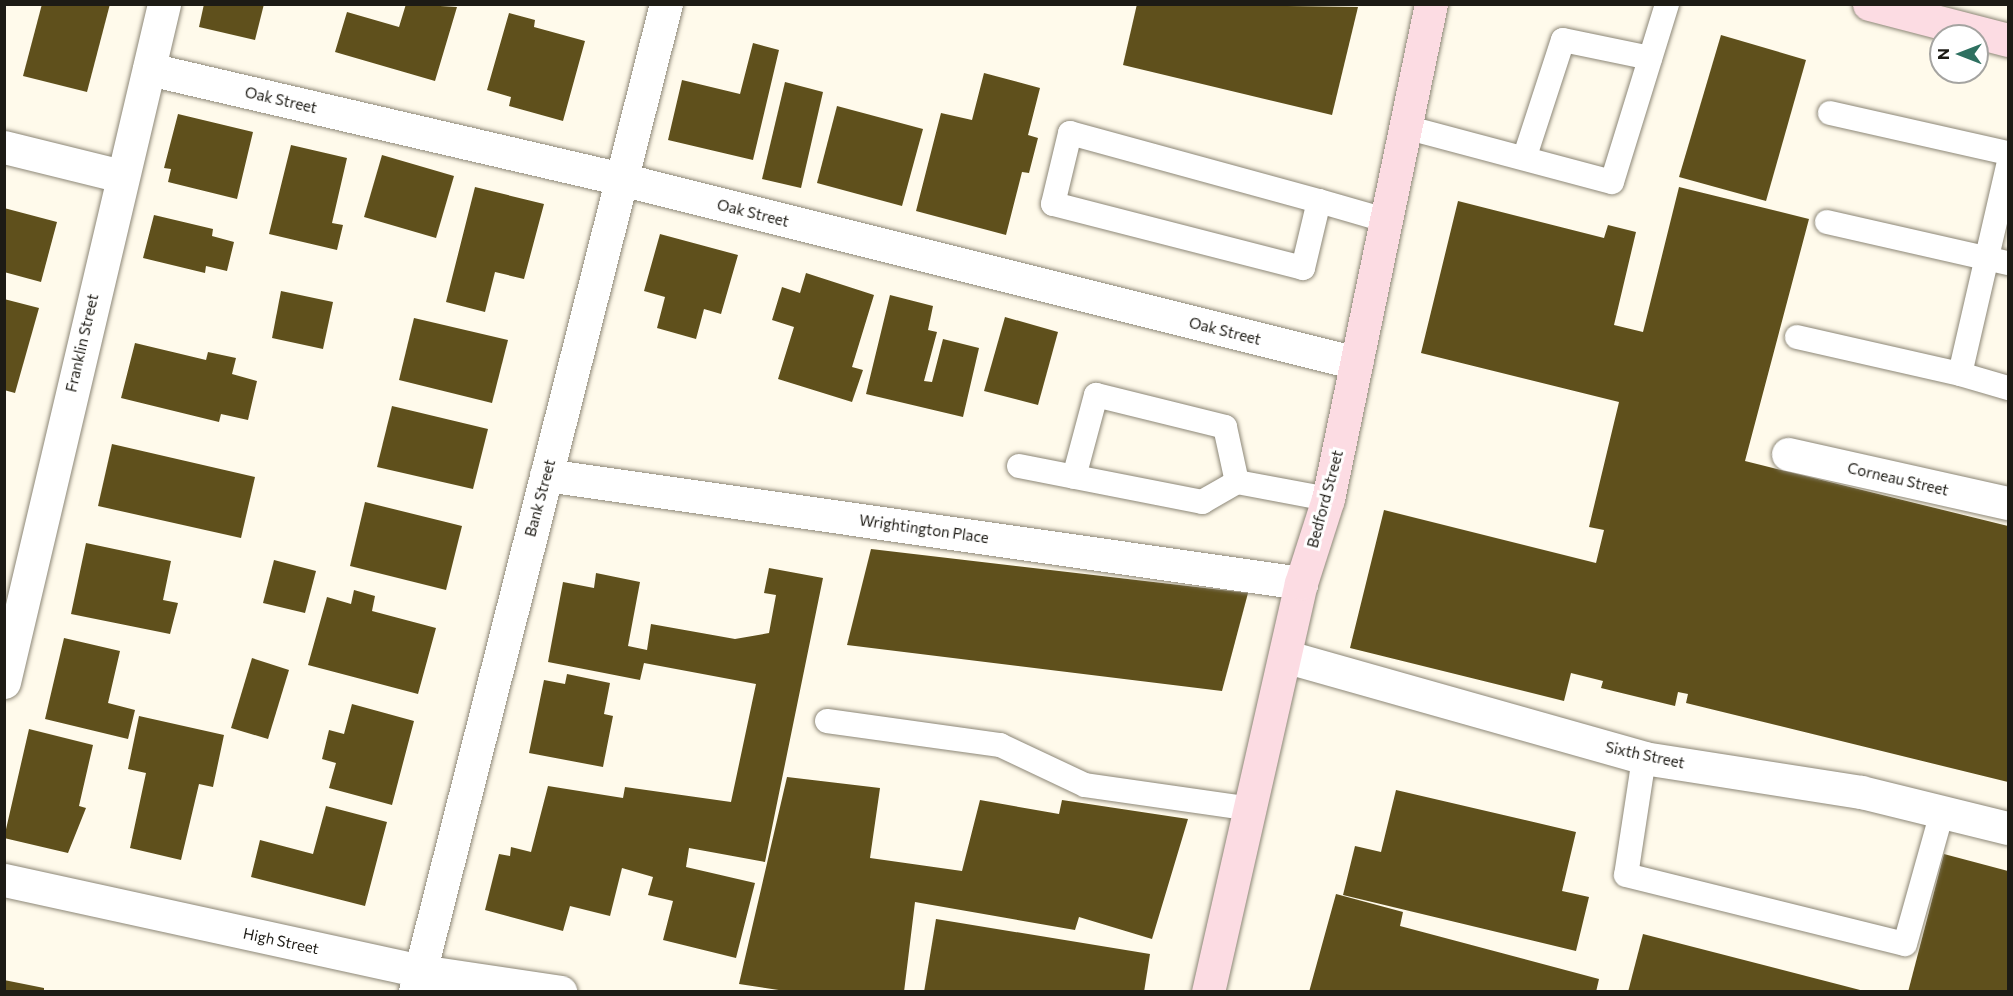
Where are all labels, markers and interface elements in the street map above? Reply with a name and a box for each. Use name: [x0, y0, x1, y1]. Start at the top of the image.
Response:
north arrow: [1929, 24, 1989, 84]
text: N: [1933, 48, 1952, 60]
street label: Oak Street: [243, 83, 319, 117]
street label: Oak Street: [715, 195, 791, 231]
street label: Franklin Street: [62, 292, 102, 394]
street label: Oak Street: [1187, 313, 1263, 349]
street label: Bedford Street: [1303, 448, 1347, 550]
street label: Bank Street: [521, 457, 559, 539]
street label: Corneau Street: [1846, 459, 1950, 499]
street label: Wrightington Place: [858, 511, 990, 547]
street label: Sixth Street: [1604, 738, 1686, 772]
street label: High Street: [241, 924, 321, 958]

